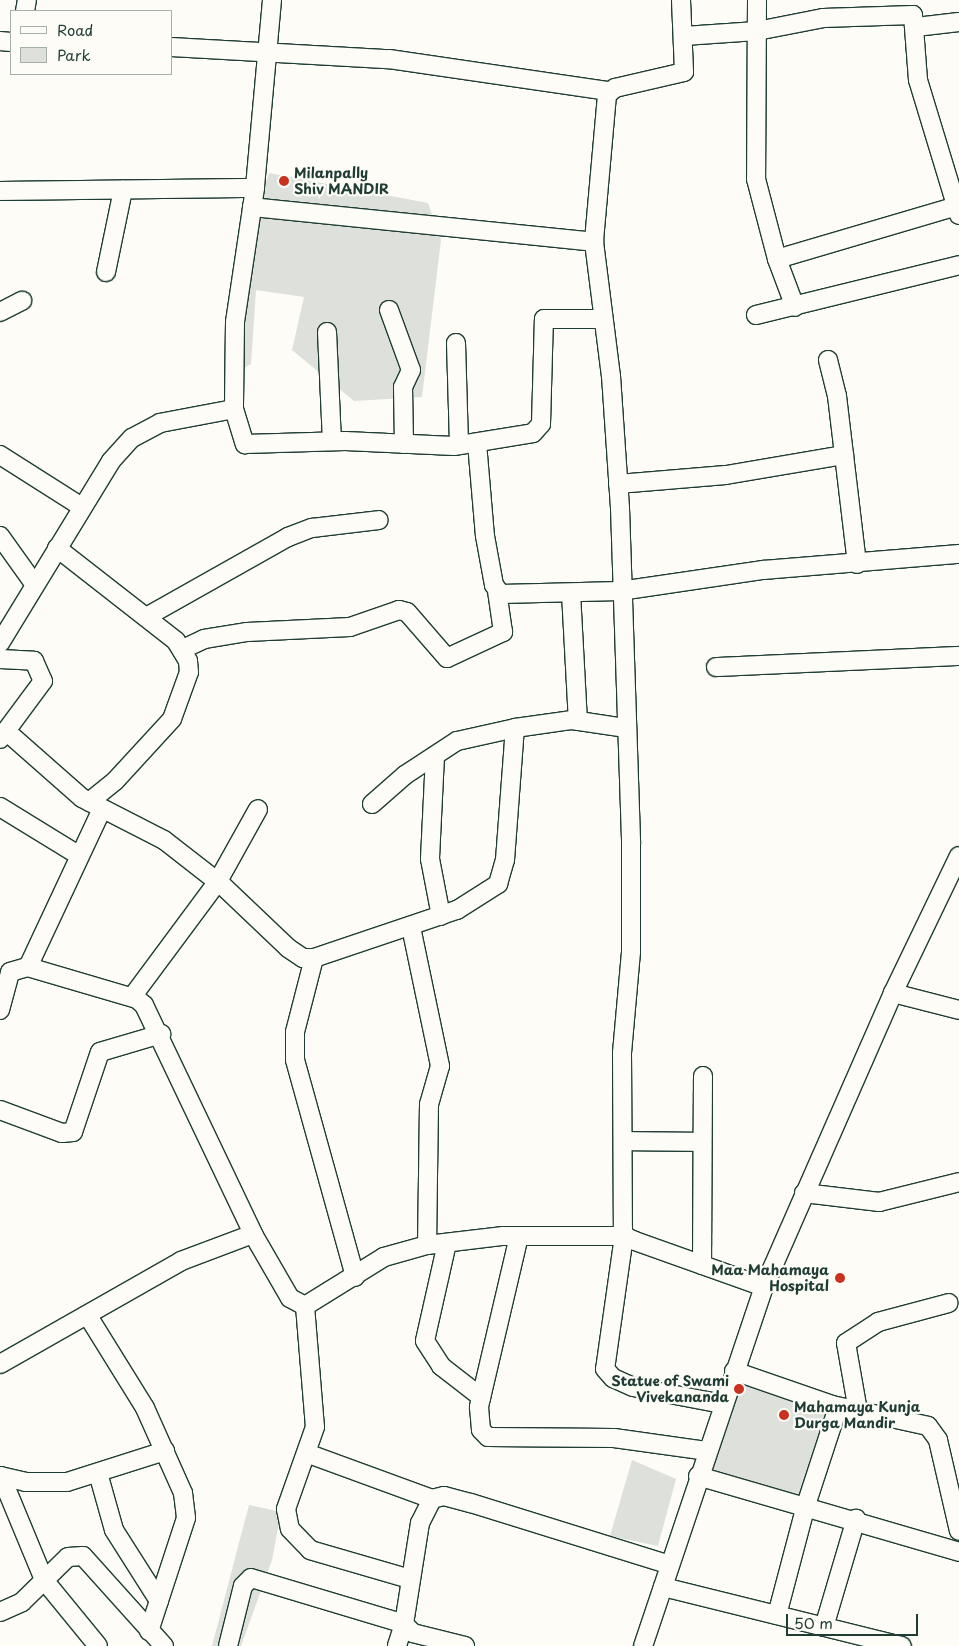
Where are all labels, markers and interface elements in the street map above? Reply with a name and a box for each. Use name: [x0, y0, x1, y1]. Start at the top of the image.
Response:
legend: [10, 10, 172, 75]
text: Road: [57, 18, 93, 41]
text: Park: [57, 43, 91, 66]
place label: Milanpally Shiv MANDIR: [294, 165, 389, 198]
marker: Milanpally Shiv MANDIR: [278, 175, 290, 187]
place label: Maa Mahamaya Hospital: [712, 1262, 829, 1294]
marker: Maa Mahamaya Hospital: [833, 1271, 847, 1285]
place label: Statue of Swami Vivekananda: [610, 1373, 729, 1405]
marker: Statue of Swami Vivekananda: [733, 1383, 745, 1395]
place label: Mahamaya Kunja Durga Mandir: [794, 1399, 921, 1431]
marker: Mahamaya Kunja Durga Mandir: [778, 1409, 790, 1421]
scale bar: [789, 1604, 922, 1636]
text: 50 m: [794, 1611, 833, 1634]

